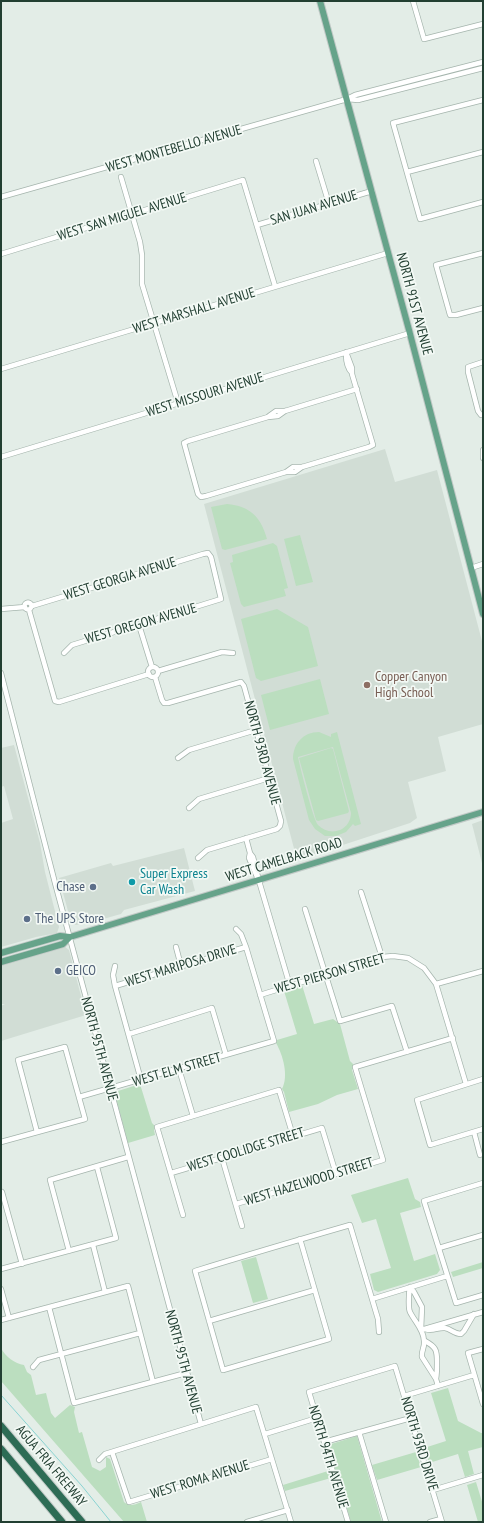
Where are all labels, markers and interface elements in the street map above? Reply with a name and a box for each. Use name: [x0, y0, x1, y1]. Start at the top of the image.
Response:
street label: WEST MONTEBELLO AVENUE: [104, 122, 244, 176]
street label: SAN JUAN AVENUE: [268, 187, 360, 229]
street label: WEST SAN MIGUEL AVENUE: [55, 189, 189, 245]
street label: NORTH 91ST AVENUE: [392, 251, 436, 357]
street label: WEST MARSHALL AVENUE: [131, 284, 257, 338]
street label: WEST MISSOURI AVENUE: [144, 369, 266, 421]
street label: WEST GEORGIA AVENUE: [62, 554, 178, 604]
street label: WEST OREGON AVENUE: [83, 600, 199, 648]
place label: Copper Canyon High School: [375, 669, 447, 702]
marker: Copper Canyon High School: [362, 680, 372, 690]
street label: NORTH 93RD AVENUE: [240, 699, 284, 807]
street label: WEST CAMELBACK ROAD: [224, 834, 344, 886]
place label: Super Express Car Wash: [140, 866, 208, 898]
marker: Super Express Car Wash: [127, 877, 137, 887]
place label: Chase: [56, 879, 85, 895]
marker: Chase: [88, 882, 98, 892]
place label: The UPS Store: [35, 911, 104, 927]
marker: The UPS Store: [22, 914, 32, 924]
street label: WEST MARIPOSA DRIVE: [123, 941, 239, 991]
street label: WEST PIERSON STREET: [273, 950, 387, 998]
place label: GEICO: [66, 963, 96, 979]
marker: GEICO: [53, 966, 63, 976]
street label: NORTH 95TH AVENUE: [77, 995, 121, 1103]
street label: WEST ELM STREET: [131, 1049, 223, 1091]
street label: WEST COOLIDGE STREET: [185, 1124, 307, 1176]
street label: WEST HAZELWOOD STREET: [243, 1154, 375, 1210]
street label: NORTH 95TH AVENUE: [161, 1308, 205, 1416]
street label: NORTH 93RD DRIVE: [397, 1395, 441, 1493]
street label: NORTH 94TH AVENUE: [304, 1404, 352, 1510]
street label: AGUA FRIA FREEWAY: [12, 1422, 90, 1510]
street label: WEST ROMA AVENUE: [149, 1457, 251, 1503]

